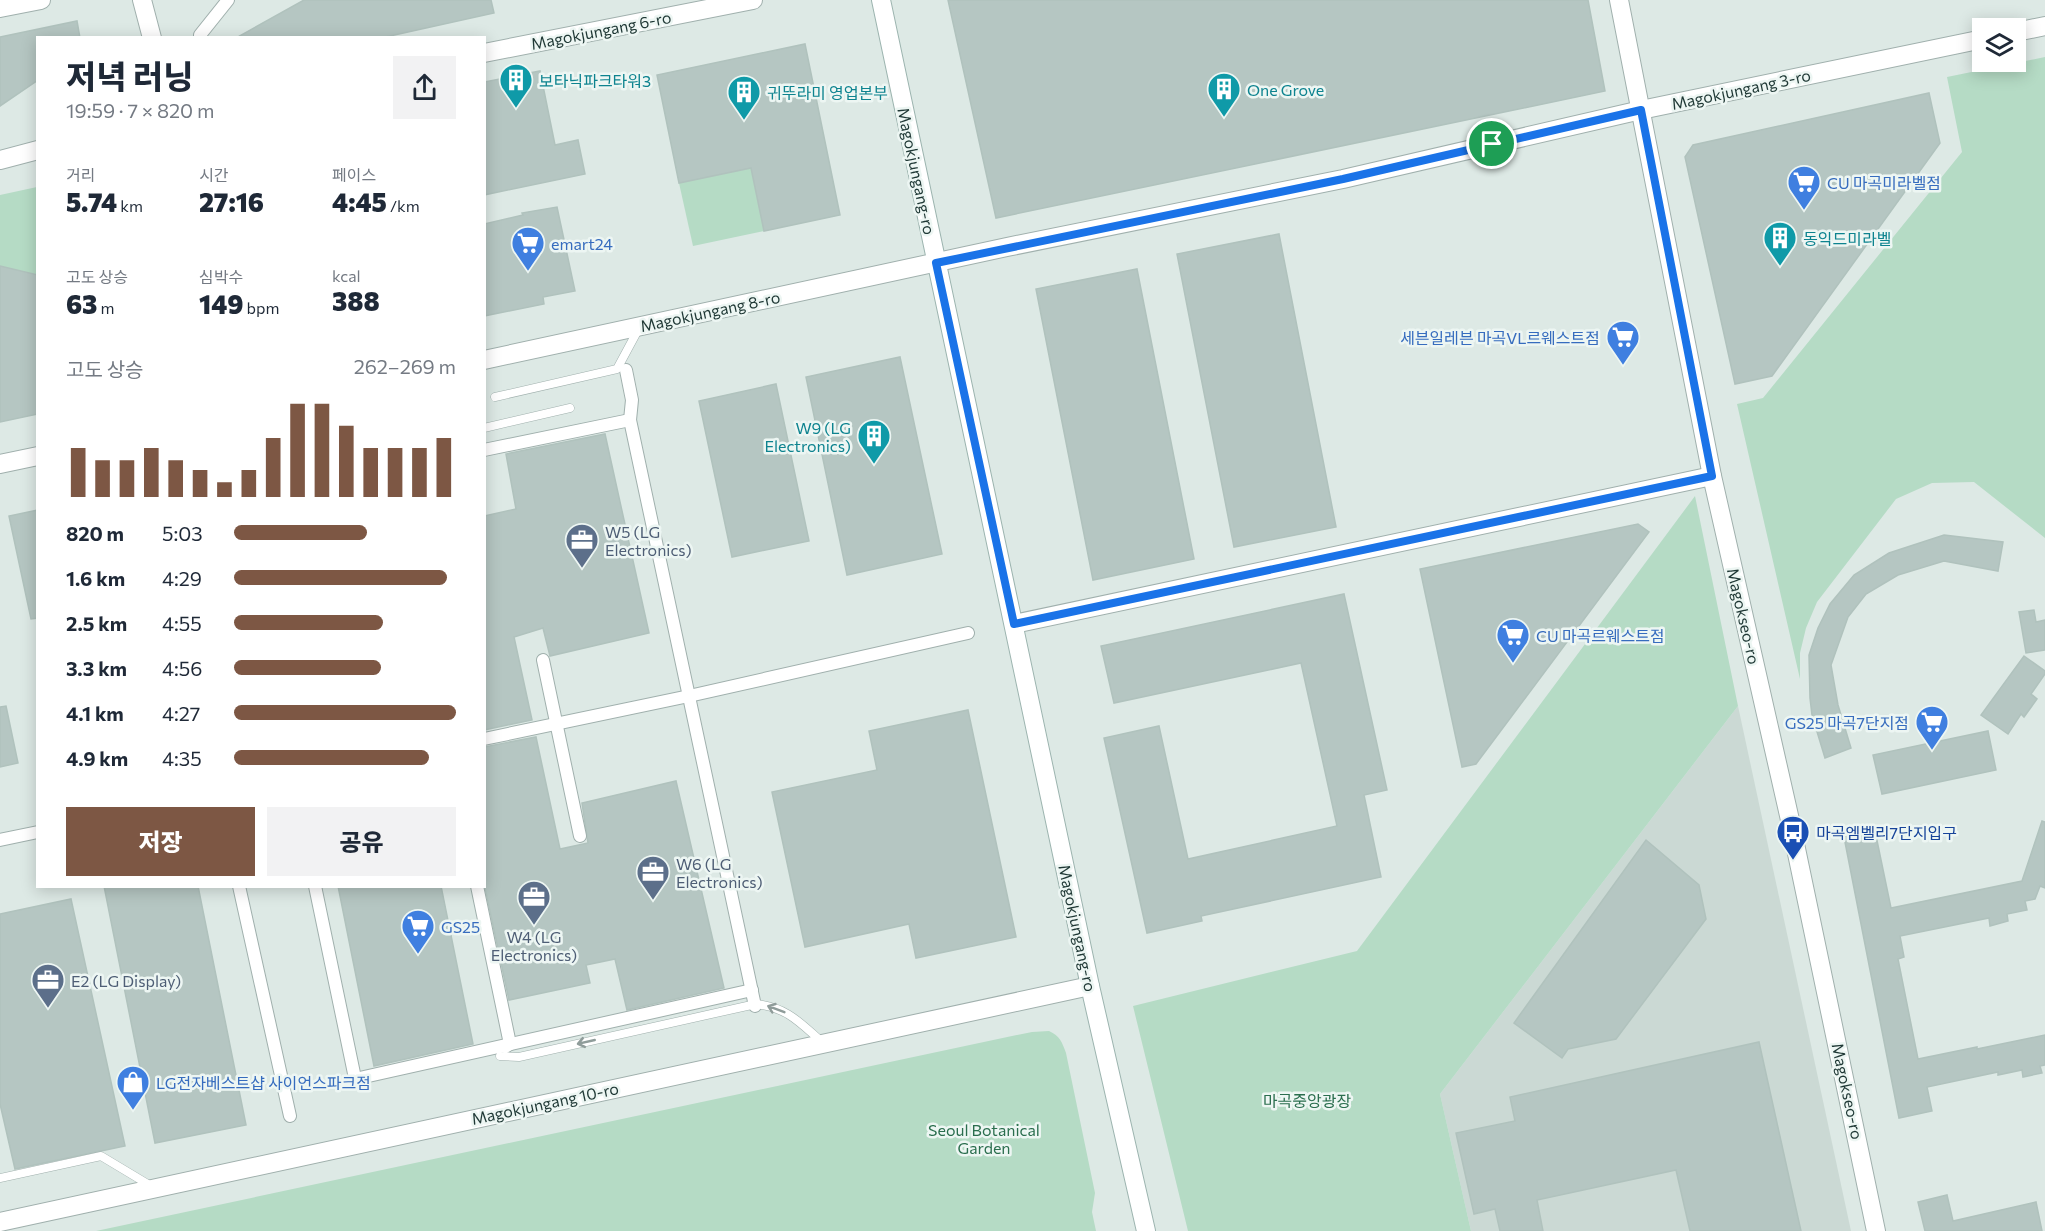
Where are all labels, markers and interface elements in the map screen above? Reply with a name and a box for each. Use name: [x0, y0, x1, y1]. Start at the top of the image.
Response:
street label: Magokjungang 6-ro: [529, 7, 673, 53]
map controls: [1972, 18, 2026, 72]
button: layers: [1972, 18, 2026, 72]
text: 저녁 러닝: [66, 55, 194, 96]
button: share: [393, 56, 456, 119]
building icon: 보타닉파크타워3: [498, 62, 534, 109]
street label: Magokjungang 3-ro: [1670, 65, 1812, 113]
place label: 보타닉파크타워3: [539, 71, 651, 90]
building icon: One Grove: [1206, 71, 1242, 118]
building icon: 귀뚜라미 영업본부: [726, 74, 762, 121]
place label: One Grove: [1247, 80, 1324, 99]
place label: 귀뚜라미 영업본부: [767, 83, 888, 102]
text: 19:59 · 7 × 820 m: [66, 98, 214, 122]
street label: Magokjungang-ro: [894, 106, 940, 236]
pin: [1466, 118, 1517, 169]
icon: arrive: [1475, 127, 1508, 160]
supermarket icon: CU 마곡미라벨점: [1786, 164, 1822, 211]
text: 거리: [66, 165, 95, 184]
text: 시간: [199, 165, 228, 184]
text: 페이스: [332, 165, 376, 184]
place label: CU 마곡미라벨점: [1827, 173, 1941, 192]
text: 5.74: [66, 186, 117, 217]
text: 27:16: [199, 186, 264, 217]
text: 4:45: [332, 186, 387, 217]
text: km: [117, 196, 143, 215]
text: /km: [387, 196, 420, 215]
building icon: 동익드미라벨: [1762, 220, 1798, 267]
supermarket icon: emart24: [510, 225, 546, 272]
place label: 동익드미라벨: [1803, 229, 1891, 248]
place label: emart24: [551, 234, 613, 253]
text: kcal: [332, 266, 361, 285]
text: 고도 상승: [66, 267, 128, 286]
text: 심박수: [199, 267, 243, 286]
text: 388: [332, 285, 380, 316]
street label: Magokjungang 8-ro: [638, 287, 782, 335]
text: 63: [66, 288, 97, 319]
text: 149: [199, 288, 243, 319]
text: m: [97, 298, 114, 317]
text: bpm: [243, 298, 279, 317]
supermarket icon: 세븐일레븐 마곡VL르웨스트점: [1605, 319, 1641, 366]
place label: 세븐일레븐 마곡VL르웨스트점: [1400, 328, 1600, 347]
text: 262–269 m: [354, 354, 456, 378]
text: 고도 상승: [66, 357, 143, 381]
place label: W9 (LG Electronics): [764, 418, 851, 455]
building icon: W9 (LG Electronics): [856, 418, 892, 465]
text: 820 m: [66, 521, 124, 545]
text: 5:03: [162, 521, 203, 545]
office icon: W5 (LG Electronics): [564, 522, 600, 569]
place label: W5 (LG Electronics): [605, 522, 692, 559]
text: 1.6 km: [66, 566, 125, 590]
text: 4:29: [162, 566, 202, 590]
street label: Magokseo-ro: [1724, 566, 1764, 666]
text: 2.5 km: [66, 611, 127, 635]
text: 4:55: [162, 611, 202, 635]
supermarket icon: CU 마곡르웨스트점: [1495, 617, 1531, 664]
place label: CU 마곡르웨스트점: [1536, 626, 1665, 645]
text: 3.3 km: [66, 656, 127, 680]
text: 4:56: [162, 656, 202, 680]
text: 4.1 km: [66, 701, 124, 725]
text: 4:27: [162, 701, 200, 725]
supermarket icon: GS25 마곡7단지점: [1914, 704, 1950, 751]
place label: GS25 마곡7단지점: [1785, 713, 1909, 732]
text: 4.9 km: [66, 746, 128, 770]
text: 4:35: [162, 746, 202, 770]
button: 저장: [66, 807, 255, 876]
button: 공유: [267, 807, 456, 876]
bus stop icon: 마곡엠벨리7단지입구: [1775, 814, 1811, 861]
place label: 마곡엠벨리7단지입구: [1816, 823, 1957, 842]
office icon: W6 (LG Electronics): [635, 854, 671, 901]
place label: W6 (LG Electronics): [676, 854, 763, 891]
street label: Magokjungang-ro: [1055, 863, 1101, 993]
office icon: W4 (LG Electronics): [516, 879, 552, 926]
supermarket icon: GS25: [400, 908, 436, 955]
place label: GS25: [441, 917, 480, 936]
place label: W4 (LG Electronics): [491, 927, 577, 964]
office icon: E2 (LG Display): [30, 962, 66, 1009]
place label: E2 (LG Display): [71, 971, 181, 990]
one-way arrow: [768, 1003, 786, 1014]
one-way arrow: [577, 1037, 596, 1049]
street label: Magokseo-ro: [1829, 1041, 1867, 1141]
shop icon: LG전자베스트샵 사이언스파크점: [115, 1064, 151, 1111]
place label: LG전자베스트샵 사이언스파크점: [156, 1073, 371, 1092]
street label: Magokjungang 10-ro: [470, 1078, 620, 1128]
park label: 마곡중앙광장: [1263, 1091, 1351, 1110]
park label: Seoul Botanical Garden: [928, 1120, 1040, 1157]

